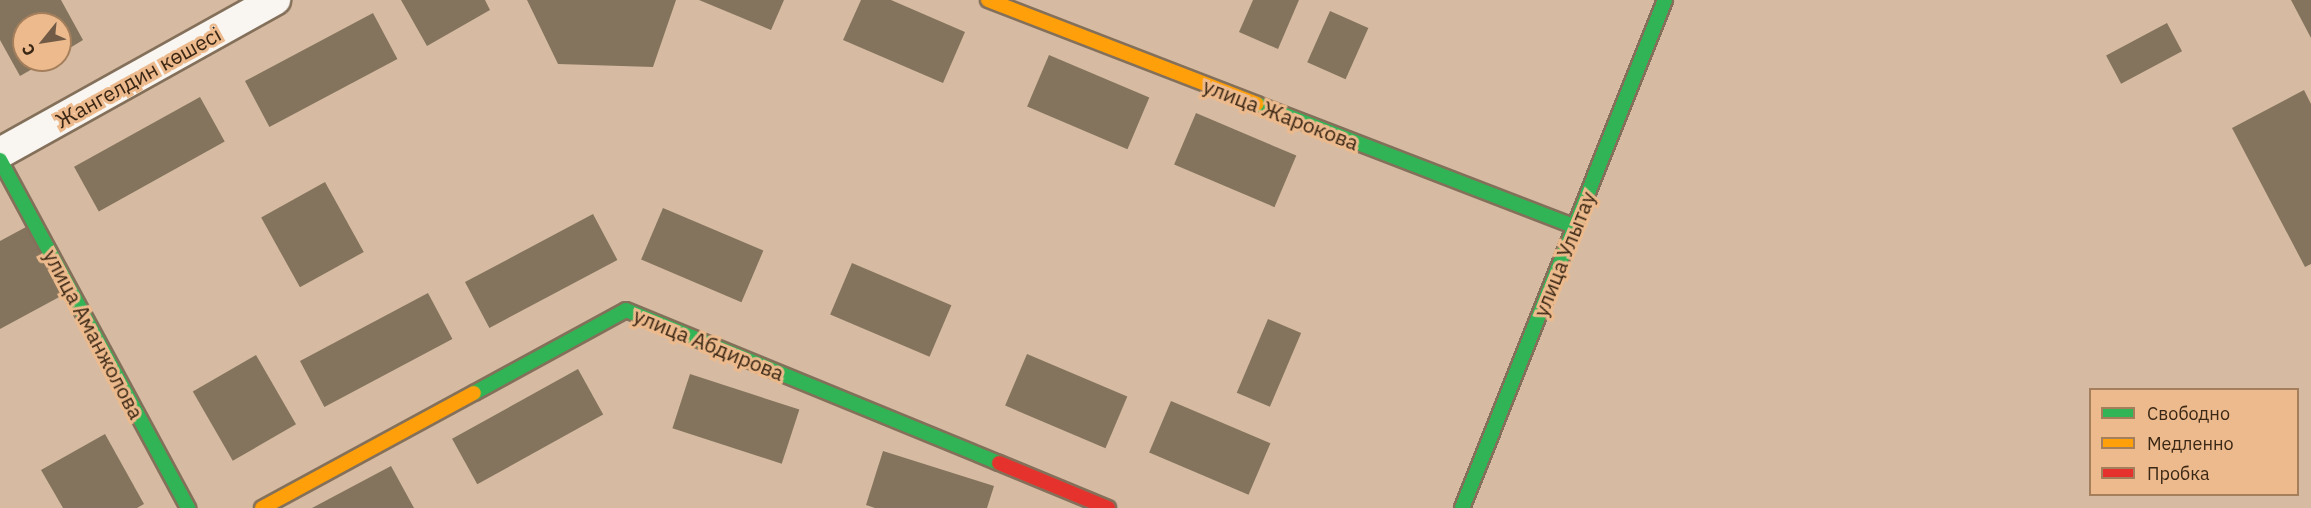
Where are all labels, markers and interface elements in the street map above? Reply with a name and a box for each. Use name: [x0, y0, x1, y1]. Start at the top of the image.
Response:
north arrow: [12, 12, 72, 72]
street label: Жангелдин көшесі: [51, 21, 225, 133]
text: С: [17, 40, 39, 60]
street label: улица Жарокова: [1200, 73, 1362, 155]
street label: улица Улытау: [1527, 188, 1601, 320]
street label: улица Аманжолова: [39, 245, 149, 423]
street label: улица Абдирова: [630, 302, 788, 386]
legend: [2089, 388, 2299, 496]
text: Свободно: [2147, 402, 2230, 425]
text: Медленно: [2147, 432, 2234, 455]
text: Пробка: [2147, 462, 2210, 485]

